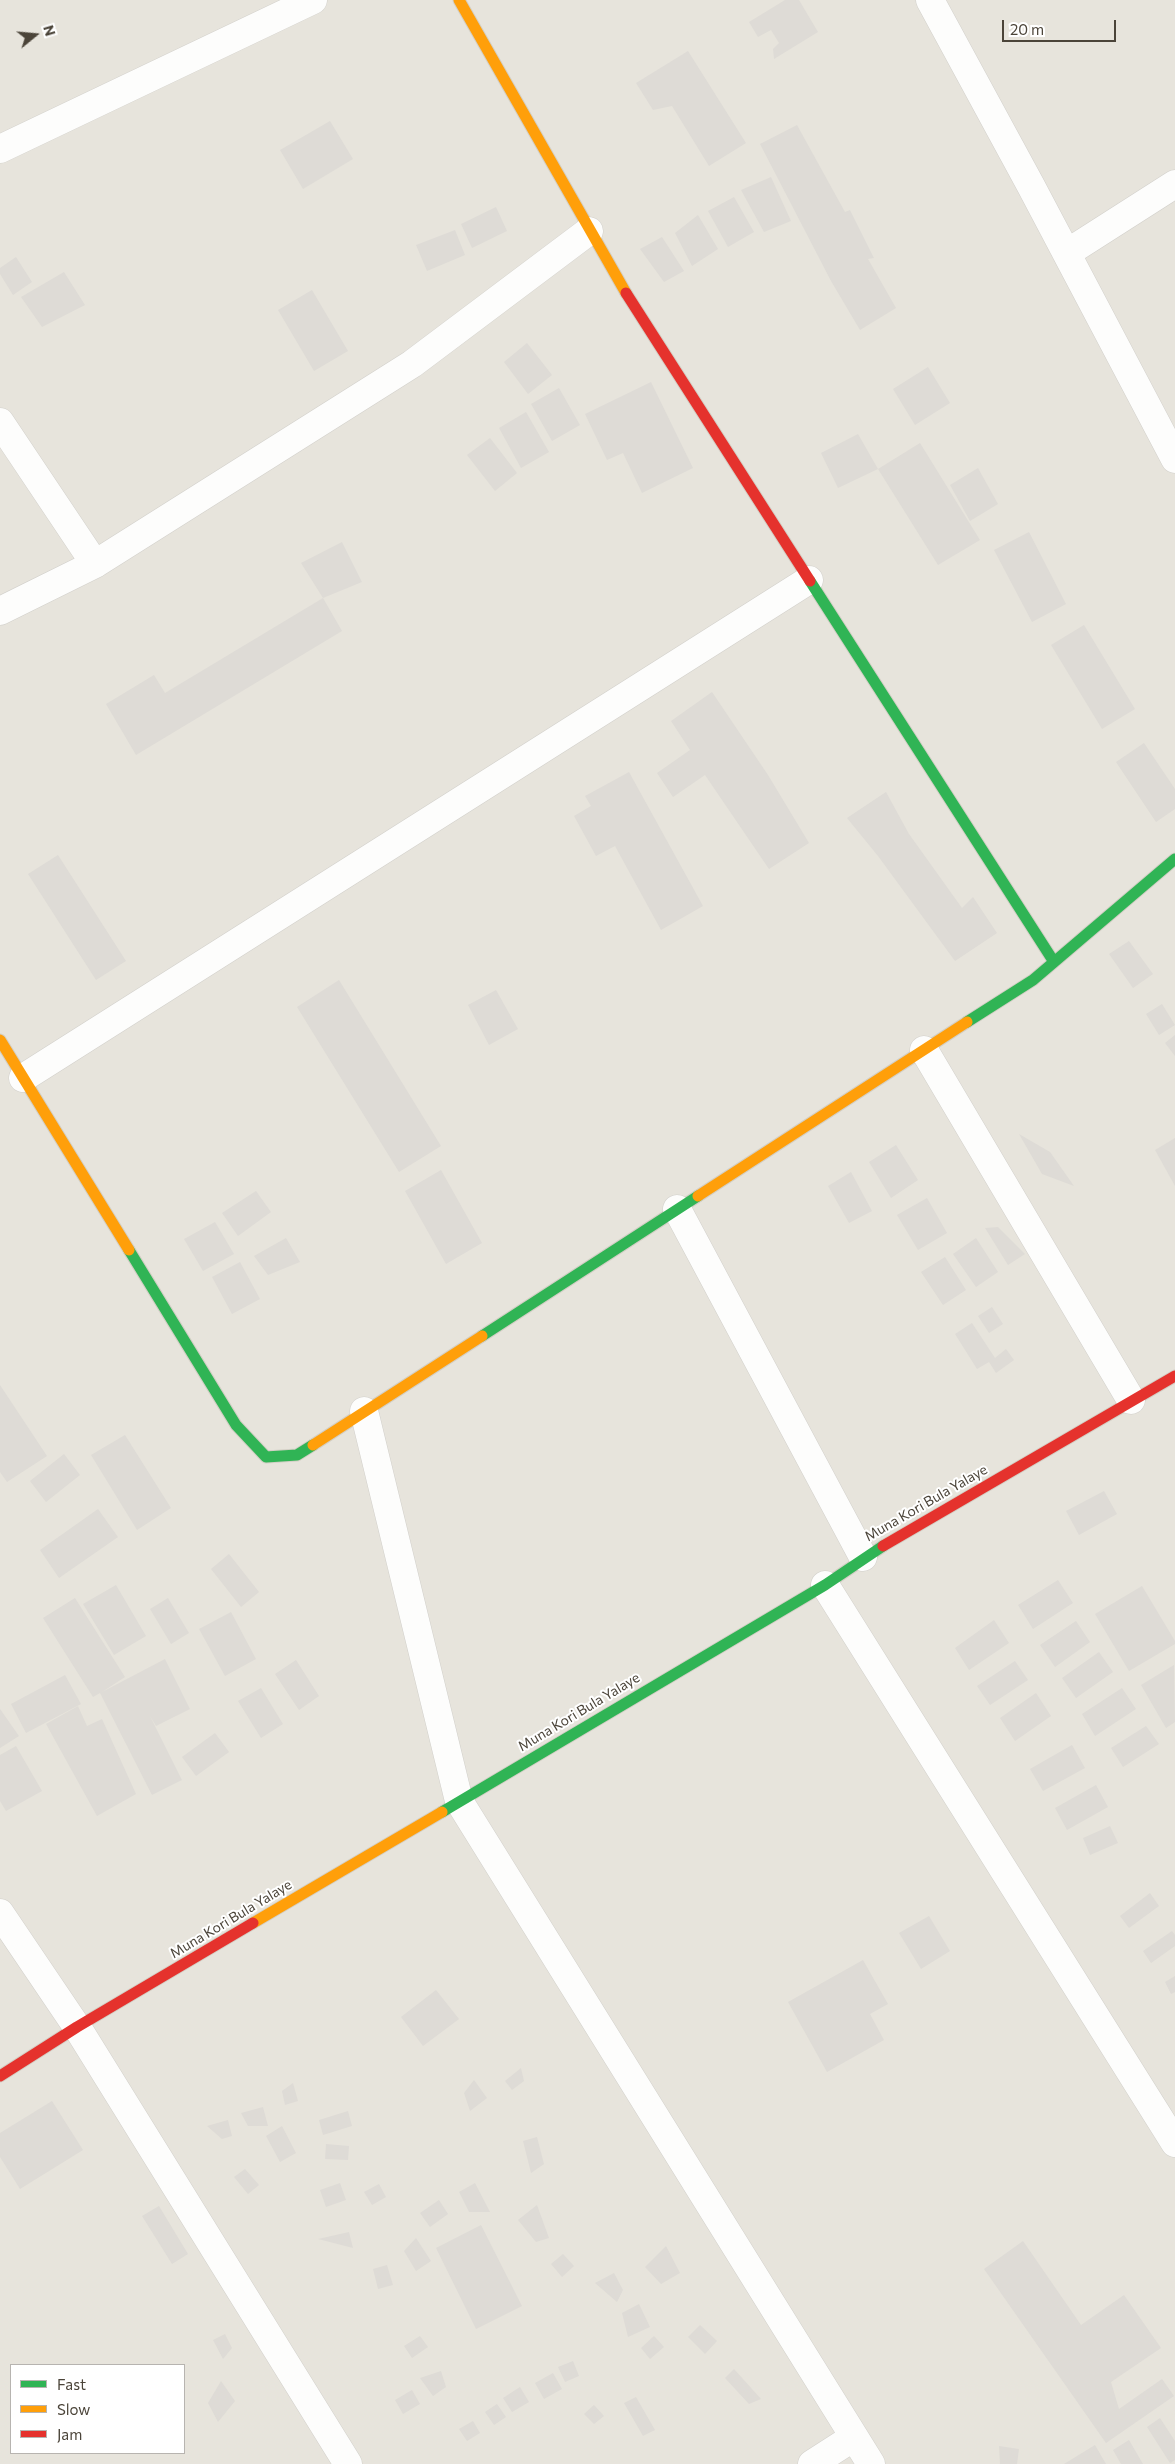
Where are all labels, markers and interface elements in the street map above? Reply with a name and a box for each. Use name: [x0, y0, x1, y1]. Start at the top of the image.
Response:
north arrow: [10, 10, 60, 60]
scale bar: [1005, 10, 1119, 42]
text: 20 m: [1010, 20, 1044, 38]
text: N: [40, 23, 59, 38]
street label: Muna Kori Bula Yalaye: [862, 1461, 990, 1545]
street label: Muna Kori Bula Yalaye: [515, 1669, 643, 1755]
street label: Muna Kori Bula Yalaye: [167, 1876, 295, 1962]
legend: [10, 2364, 185, 2454]
text: Fast: [57, 2375, 86, 2393]
text: Slow: [57, 2400, 90, 2418]
text: Jam: [57, 2425, 82, 2443]

